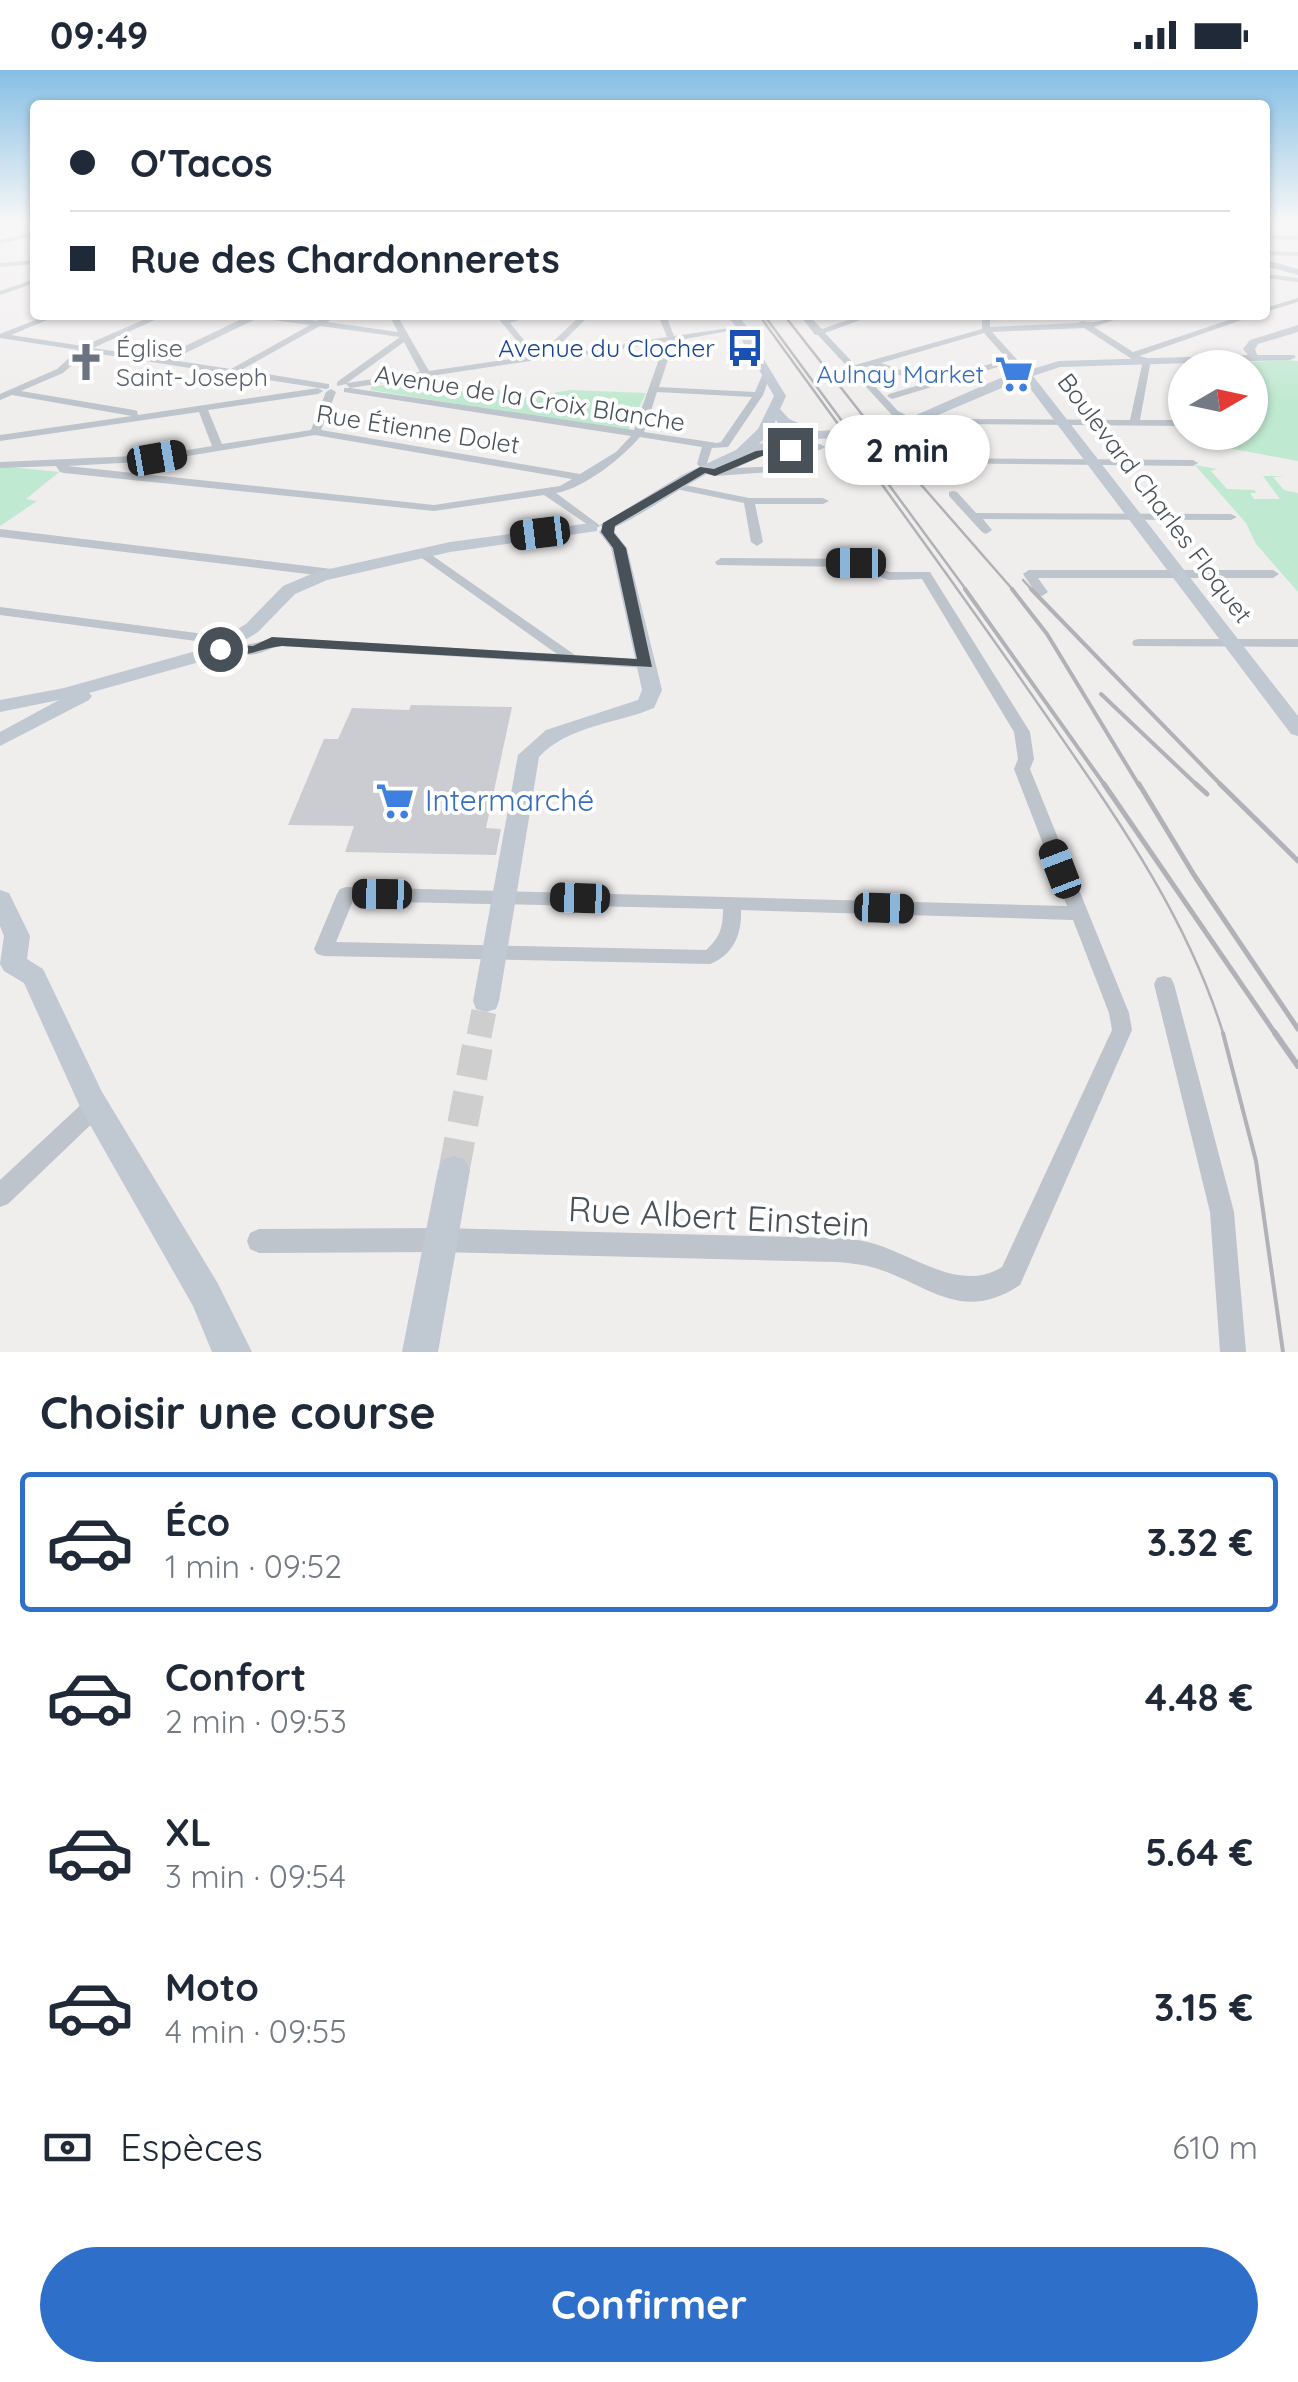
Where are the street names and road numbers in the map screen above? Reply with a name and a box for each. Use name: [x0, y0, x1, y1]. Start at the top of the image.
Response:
street label: Avenue de la Croix Blanche: [373, 358, 687, 437]
street label: Boulevard Charles Floquet: [1051, 367, 1259, 629]
street label: Rue Étienne Dolet: [314, 397, 522, 460]
street label: Rue Albert Einstein: [567, 1186, 871, 1246]

